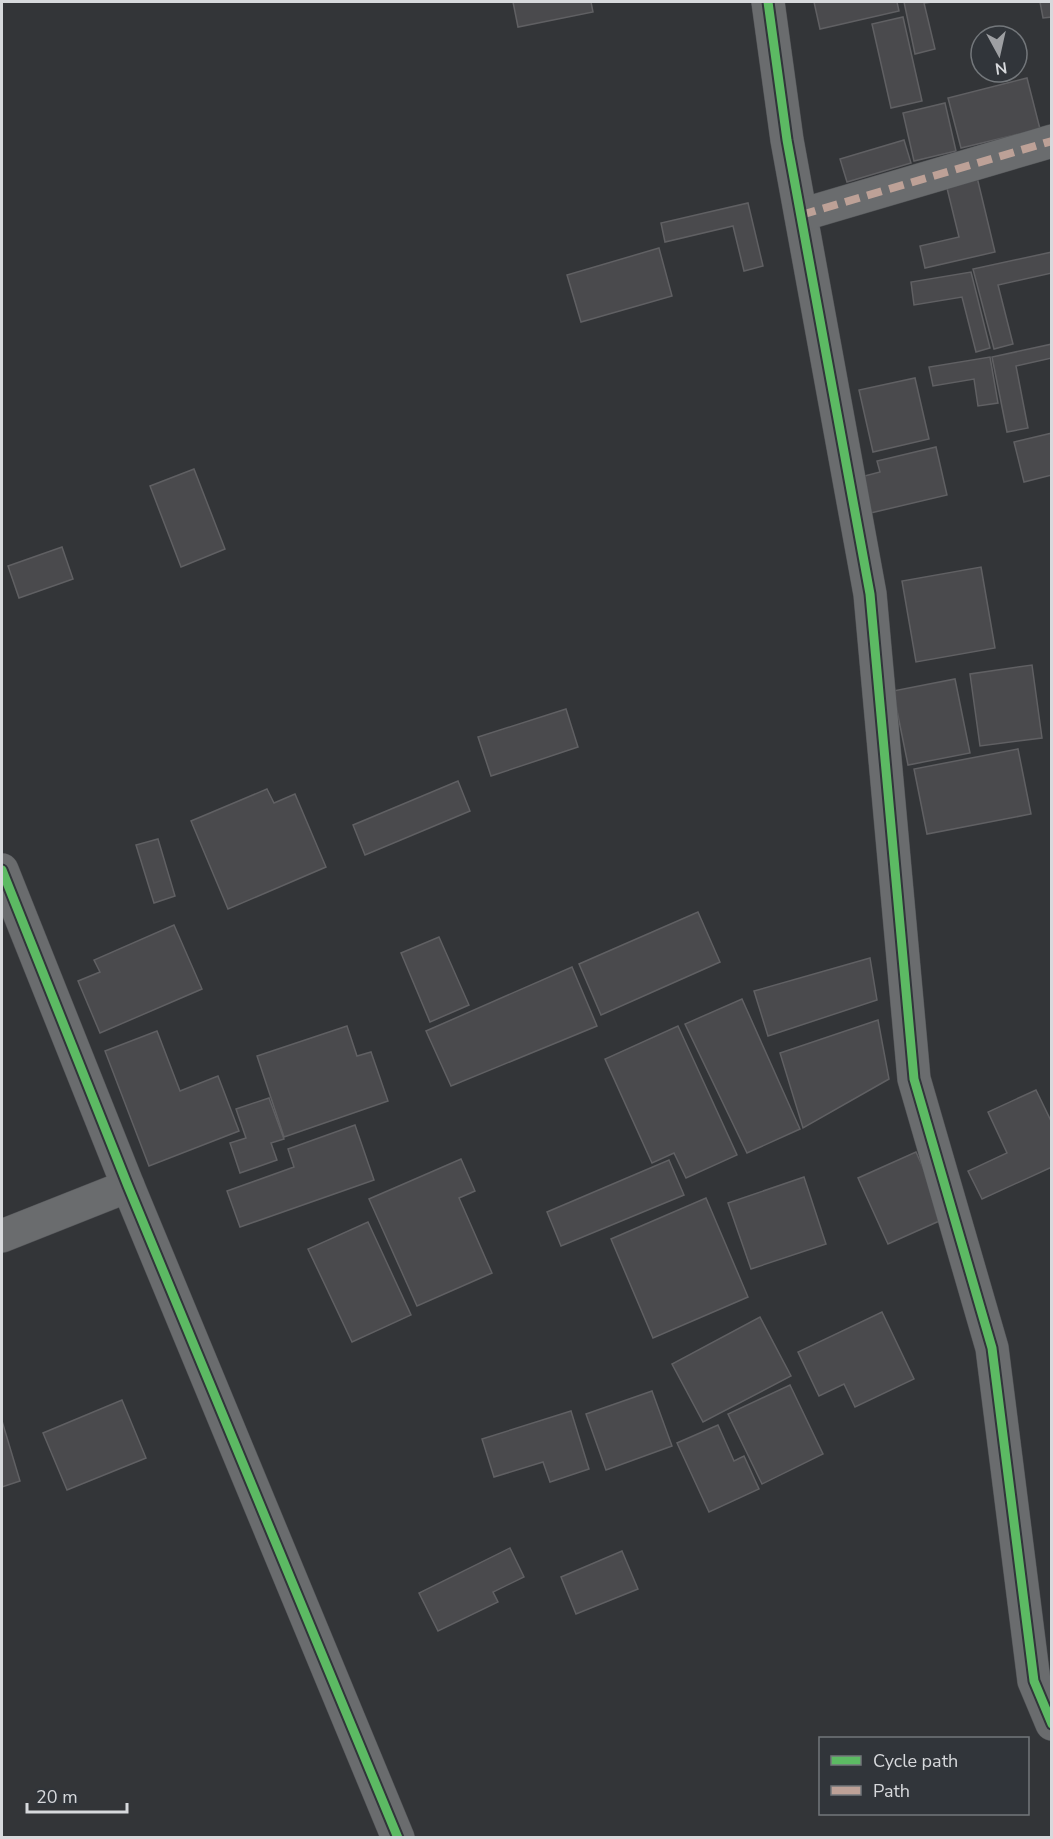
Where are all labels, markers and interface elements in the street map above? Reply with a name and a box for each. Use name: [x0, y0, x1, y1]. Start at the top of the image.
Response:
north arrow: [969, 24, 1029, 84]
text: N: [993, 56, 1008, 80]
legend: [819, 1737, 1029, 1815]
text: Cycle path: [873, 1749, 958, 1773]
scale bar: [27, 1776, 128, 1814]
text: Path: [873, 1779, 910, 1803]
text: 20 m: [36, 1785, 78, 1809]

